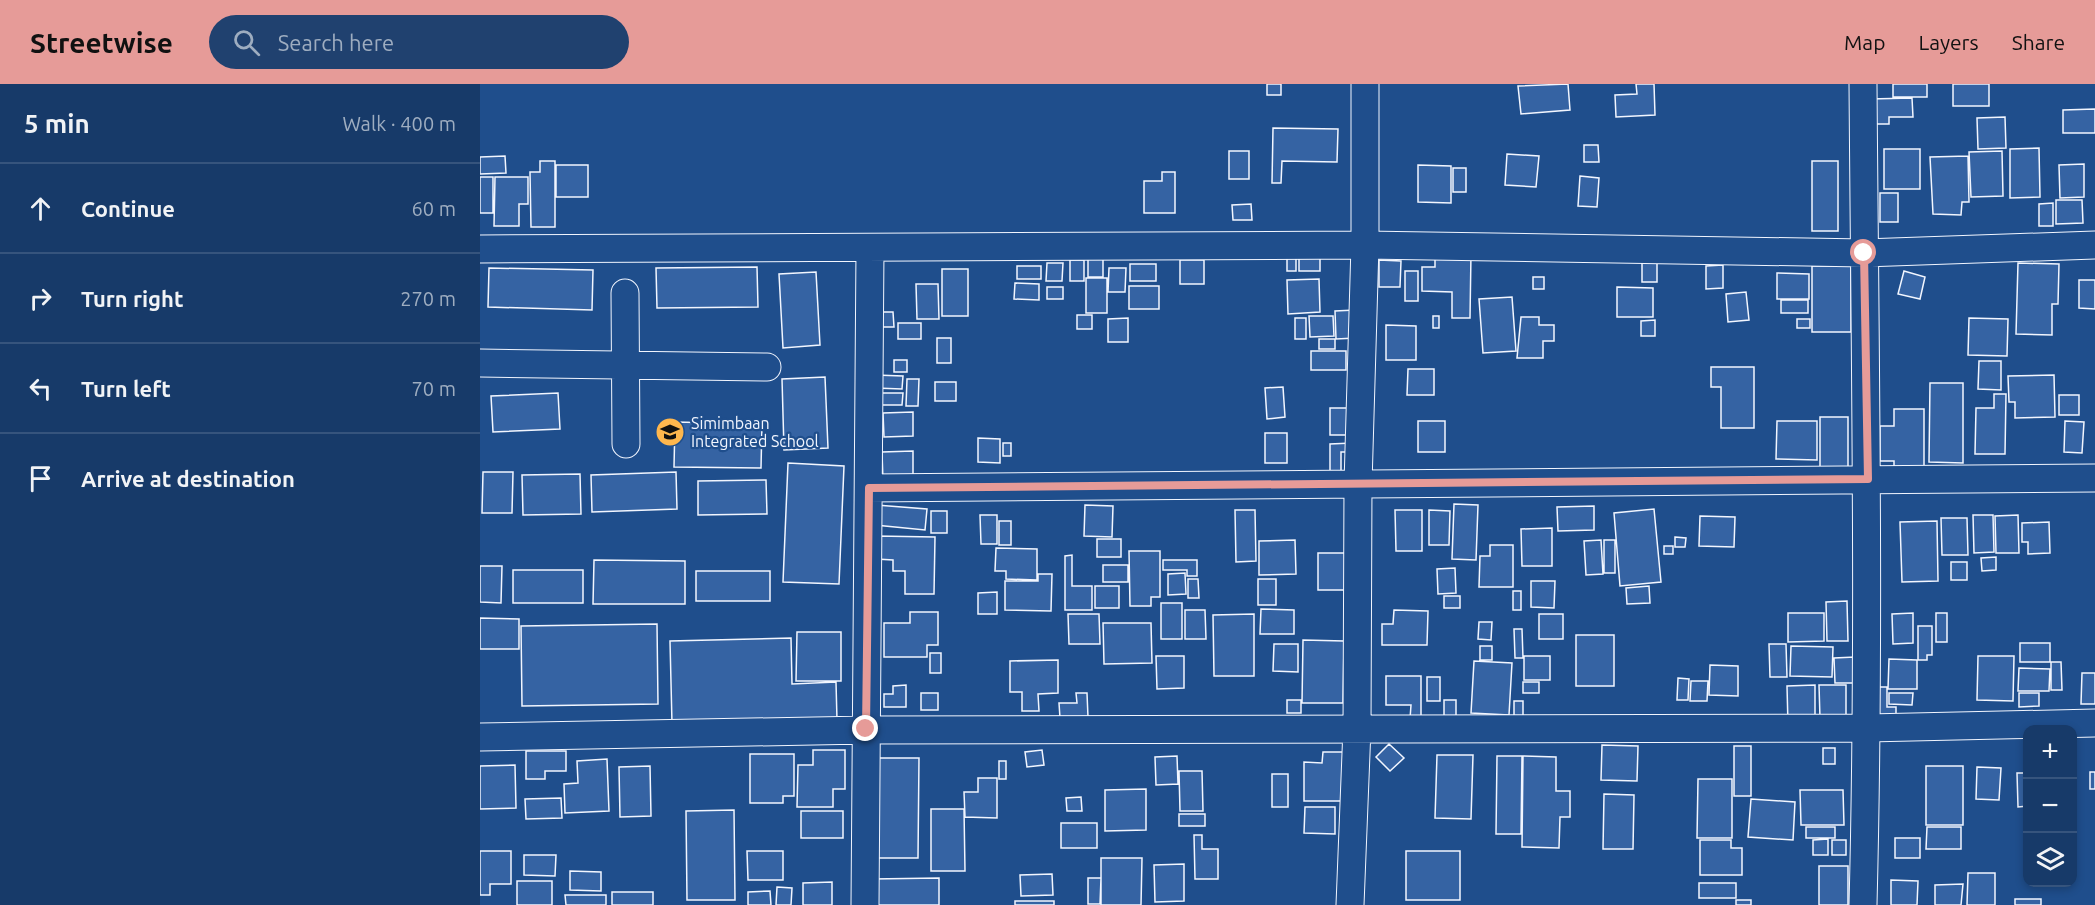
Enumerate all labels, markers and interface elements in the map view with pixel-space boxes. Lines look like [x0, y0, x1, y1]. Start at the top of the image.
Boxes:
search box [209, 15, 629, 69]
icon: search [230, 26, 263, 59]
text: Streetwise [30, 27, 173, 58]
text: Search here [278, 30, 394, 55]
text: Map [1844, 30, 1885, 54]
text: Layers [1918, 30, 1979, 54]
text: Share [2012, 30, 2065, 54]
text: 5 min [24, 109, 90, 138]
text: Walk · 400 m [343, 112, 456, 135]
icon: ahead [24, 192, 57, 225]
text: Continue [81, 196, 175, 221]
text: 60 m [412, 197, 456, 220]
route start [1850, 239, 1876, 265]
icon: right [24, 282, 57, 315]
text: Turn right [81, 286, 183, 311]
text: 270 m [400, 287, 456, 310]
icon: left [24, 372, 57, 405]
text: Turn left [81, 376, 171, 401]
text: 70 m [412, 377, 456, 400]
place label: Simimbaan Integrated School [691, 414, 819, 450]
school or university icon: Simimbaan Integrated School [654, 416, 686, 448]
icon: arrive [24, 462, 57, 495]
text: Arrive at destination [81, 466, 295, 491]
route end [852, 715, 878, 741]
map controls [2023, 725, 2077, 887]
button: + [2023, 725, 2077, 779]
button: − [2023, 779, 2077, 833]
button: layers [2023, 833, 2077, 887]

